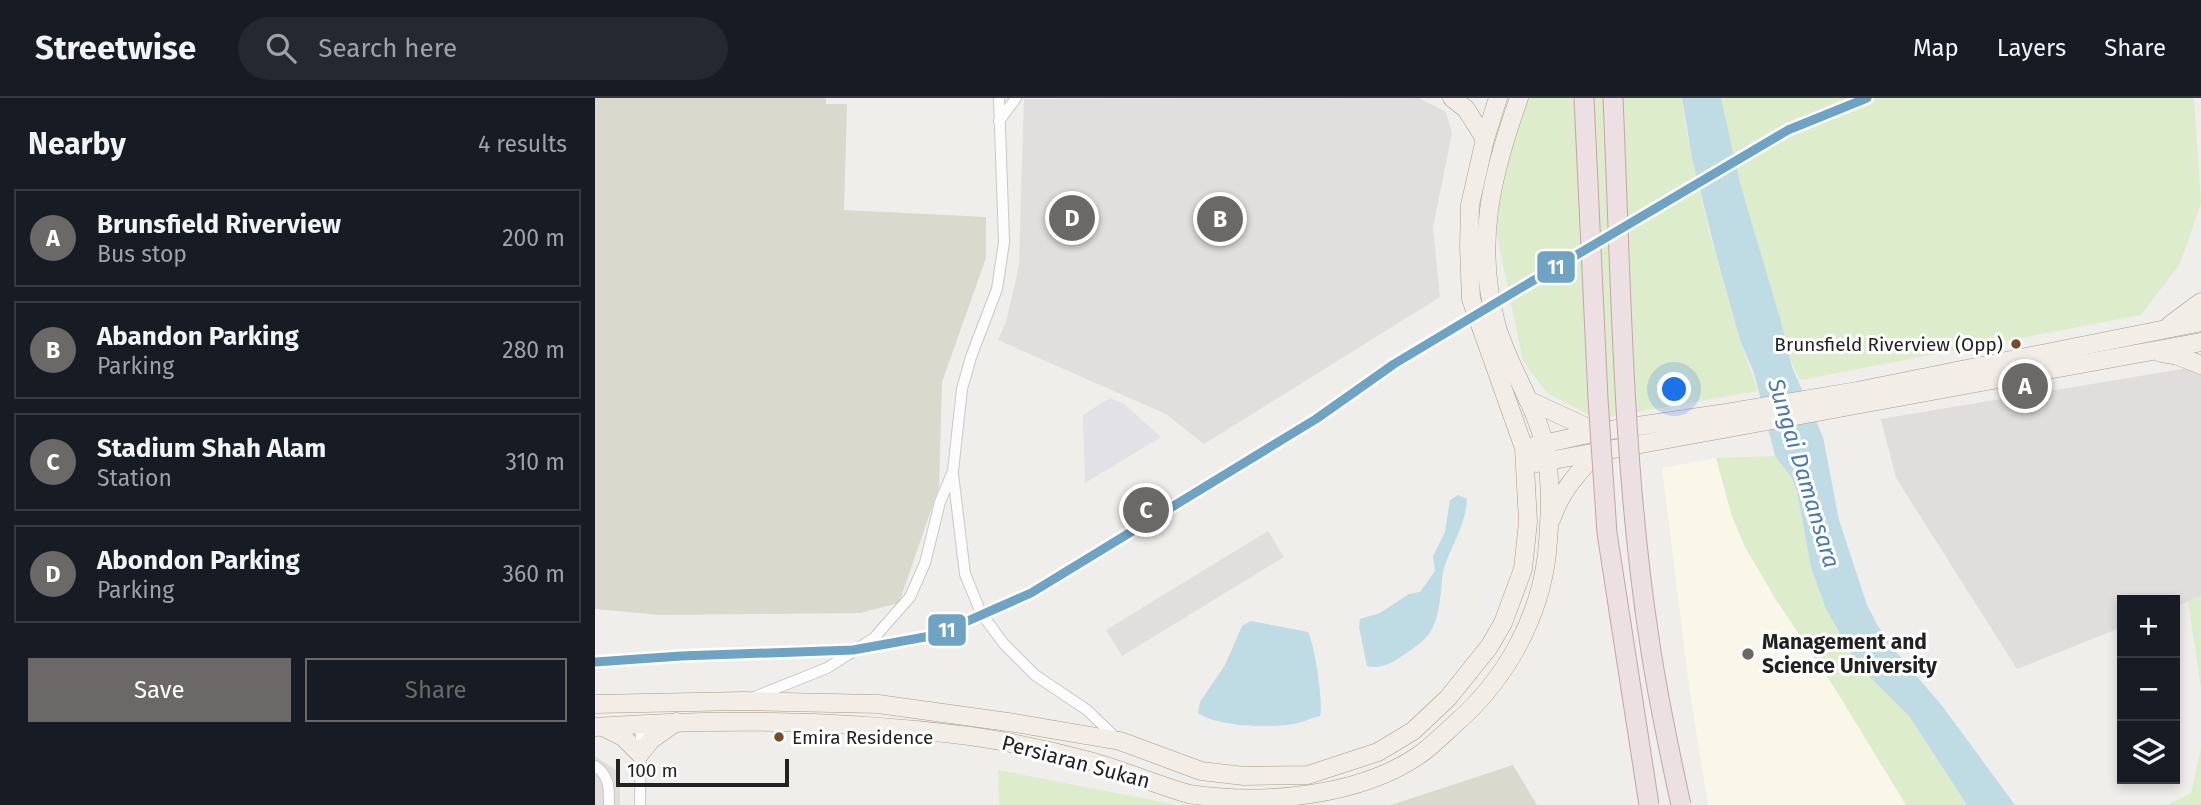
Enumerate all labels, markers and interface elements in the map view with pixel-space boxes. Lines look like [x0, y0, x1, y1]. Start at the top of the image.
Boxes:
search box [238, 17, 728, 80]
text: Streetwise [35, 28, 196, 68]
icon: search [262, 29, 300, 67]
text: Search here [318, 33, 457, 64]
text: Map [1913, 34, 1959, 62]
text: Layers [1997, 34, 2066, 62]
text: Share [2104, 34, 2166, 62]
text: Nearby [28, 126, 126, 162]
text: 4 results [478, 130, 567, 158]
pin: D [1049, 192, 1095, 244]
pin: B [1197, 193, 1243, 245]
text: Brunsfield Riverview [97, 209, 341, 240]
text: A [46, 224, 60, 252]
text: 200 m [502, 224, 565, 252]
text: Bus stop [97, 240, 187, 268]
line badge: 11 [1536, 250, 1576, 284]
text: 11 [1547, 256, 1565, 279]
text: Abandon Parking [97, 321, 299, 352]
place label: Brunsfield Riverview (Opp) [1774, 333, 2003, 356]
text: B [46, 336, 60, 364]
text: 280 m [502, 336, 565, 364]
marker: Brunsfield Riverview (Opp) [2009, 337, 2023, 351]
text: Parking [97, 352, 174, 380]
pin: A [2002, 360, 2048, 412]
your location [1657, 372, 1691, 406]
water label: Sungai Damansara [1762, 374, 1846, 571]
text: Stadium Shah Alam [97, 433, 326, 464]
text: C [46, 448, 60, 476]
text: 310 m [505, 448, 565, 476]
text: Station [97, 464, 172, 492]
pin: C [1123, 484, 1169, 536]
text: Abondon Parking [97, 545, 300, 576]
text: D [46, 560, 60, 588]
text: 360 m [503, 560, 565, 588]
text: Parking [97, 576, 174, 604]
map controls [2117, 595, 2180, 784]
button: + [2117, 595, 2180, 658]
line badge: 11 [927, 613, 967, 647]
text: 11 [938, 619, 956, 642]
place label: Management and Science University [1762, 629, 1937, 679]
marker: Management and Science University [1740, 646, 1756, 662]
button: Save [28, 658, 291, 722]
button: Share [305, 658, 567, 722]
button: − [2117, 658, 2180, 721]
button: layers [2117, 721, 2180, 784]
place label: Emira Residence [792, 726, 933, 749]
marker: Emira Residence [772, 730, 786, 744]
street label: Persiaran Sukan [999, 730, 1153, 794]
scale bar [616, 756, 789, 788]
text: 100 m [627, 759, 678, 782]

